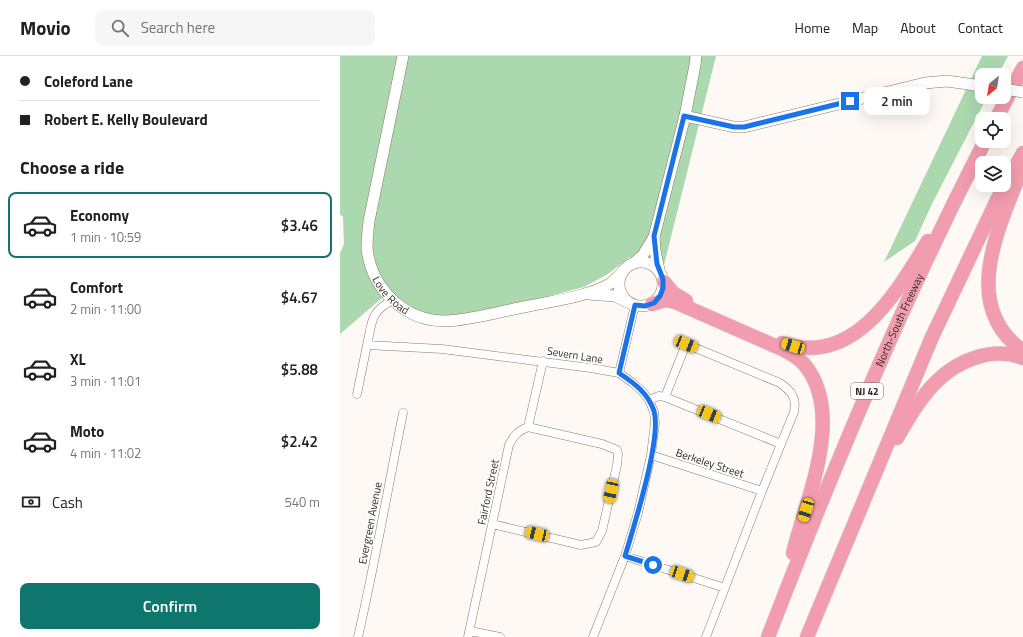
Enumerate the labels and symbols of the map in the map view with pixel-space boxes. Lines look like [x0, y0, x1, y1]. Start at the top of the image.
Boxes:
north arrow [975, 68, 1011, 104]
callout: 2 min [864, 87, 930, 115]
route end [841, 92, 859, 110]
street label: North-South Freeway [871, 270, 927, 369]
street label: Love Road [368, 273, 412, 318]
car [673, 334, 699, 354]
car [780, 337, 806, 355]
street label: Severn Lane [546, 343, 605, 367]
road number: NJ 42 [851, 383, 883, 399]
car [696, 404, 722, 424]
street label: Berkeley Street [674, 444, 746, 482]
street label: Fairford Street [473, 458, 503, 526]
car [603, 478, 619, 504]
street label: Evergreen Avenue [354, 480, 386, 566]
car [797, 497, 815, 523]
car [524, 525, 550, 543]
route start [644, 556, 662, 574]
car [669, 565, 695, 583]

